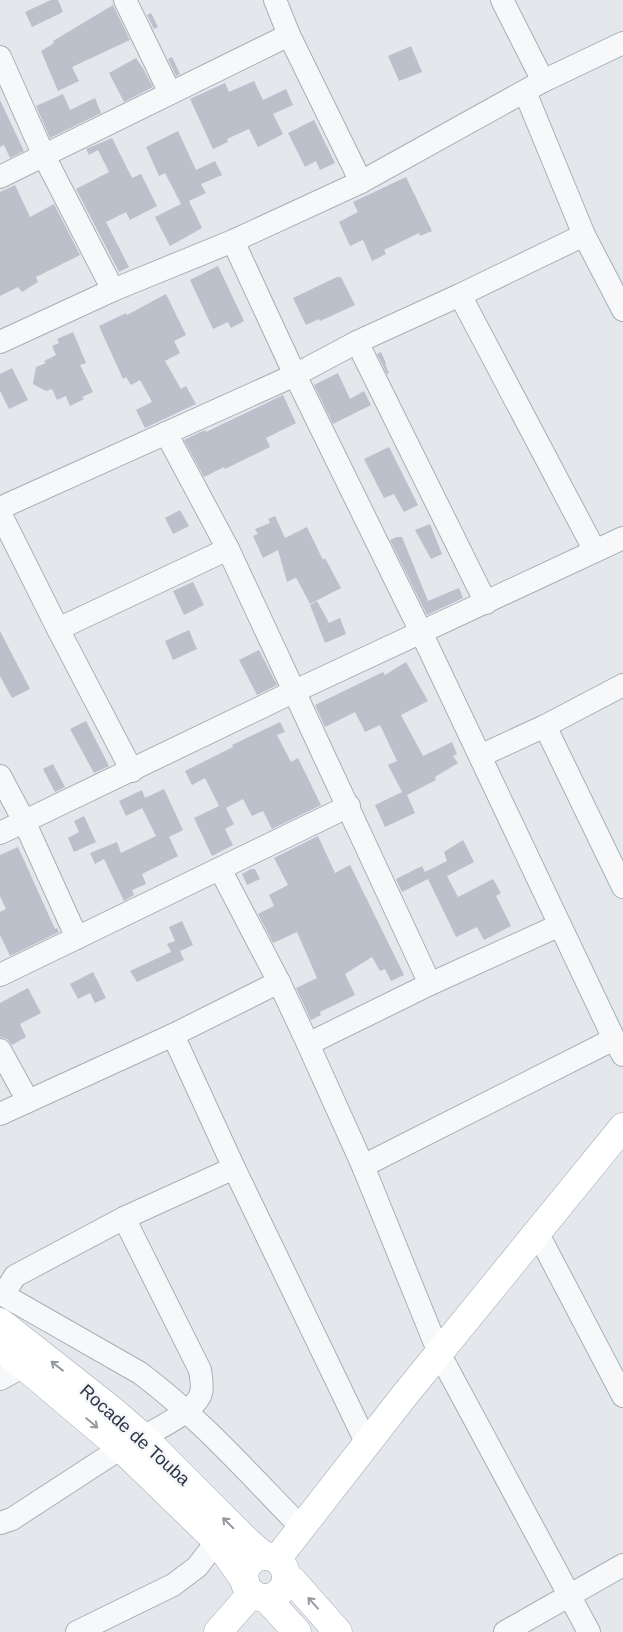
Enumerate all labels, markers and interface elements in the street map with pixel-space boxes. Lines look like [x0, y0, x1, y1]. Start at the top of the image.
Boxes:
one-way arrow [50, 1361, 64, 1371]
street label: Rocade de Touba [76, 1380, 195, 1490]
one-way arrow [85, 1418, 98, 1429]
one-way arrow [222, 1516, 234, 1529]
one-way arrow [307, 1597, 319, 1609]

